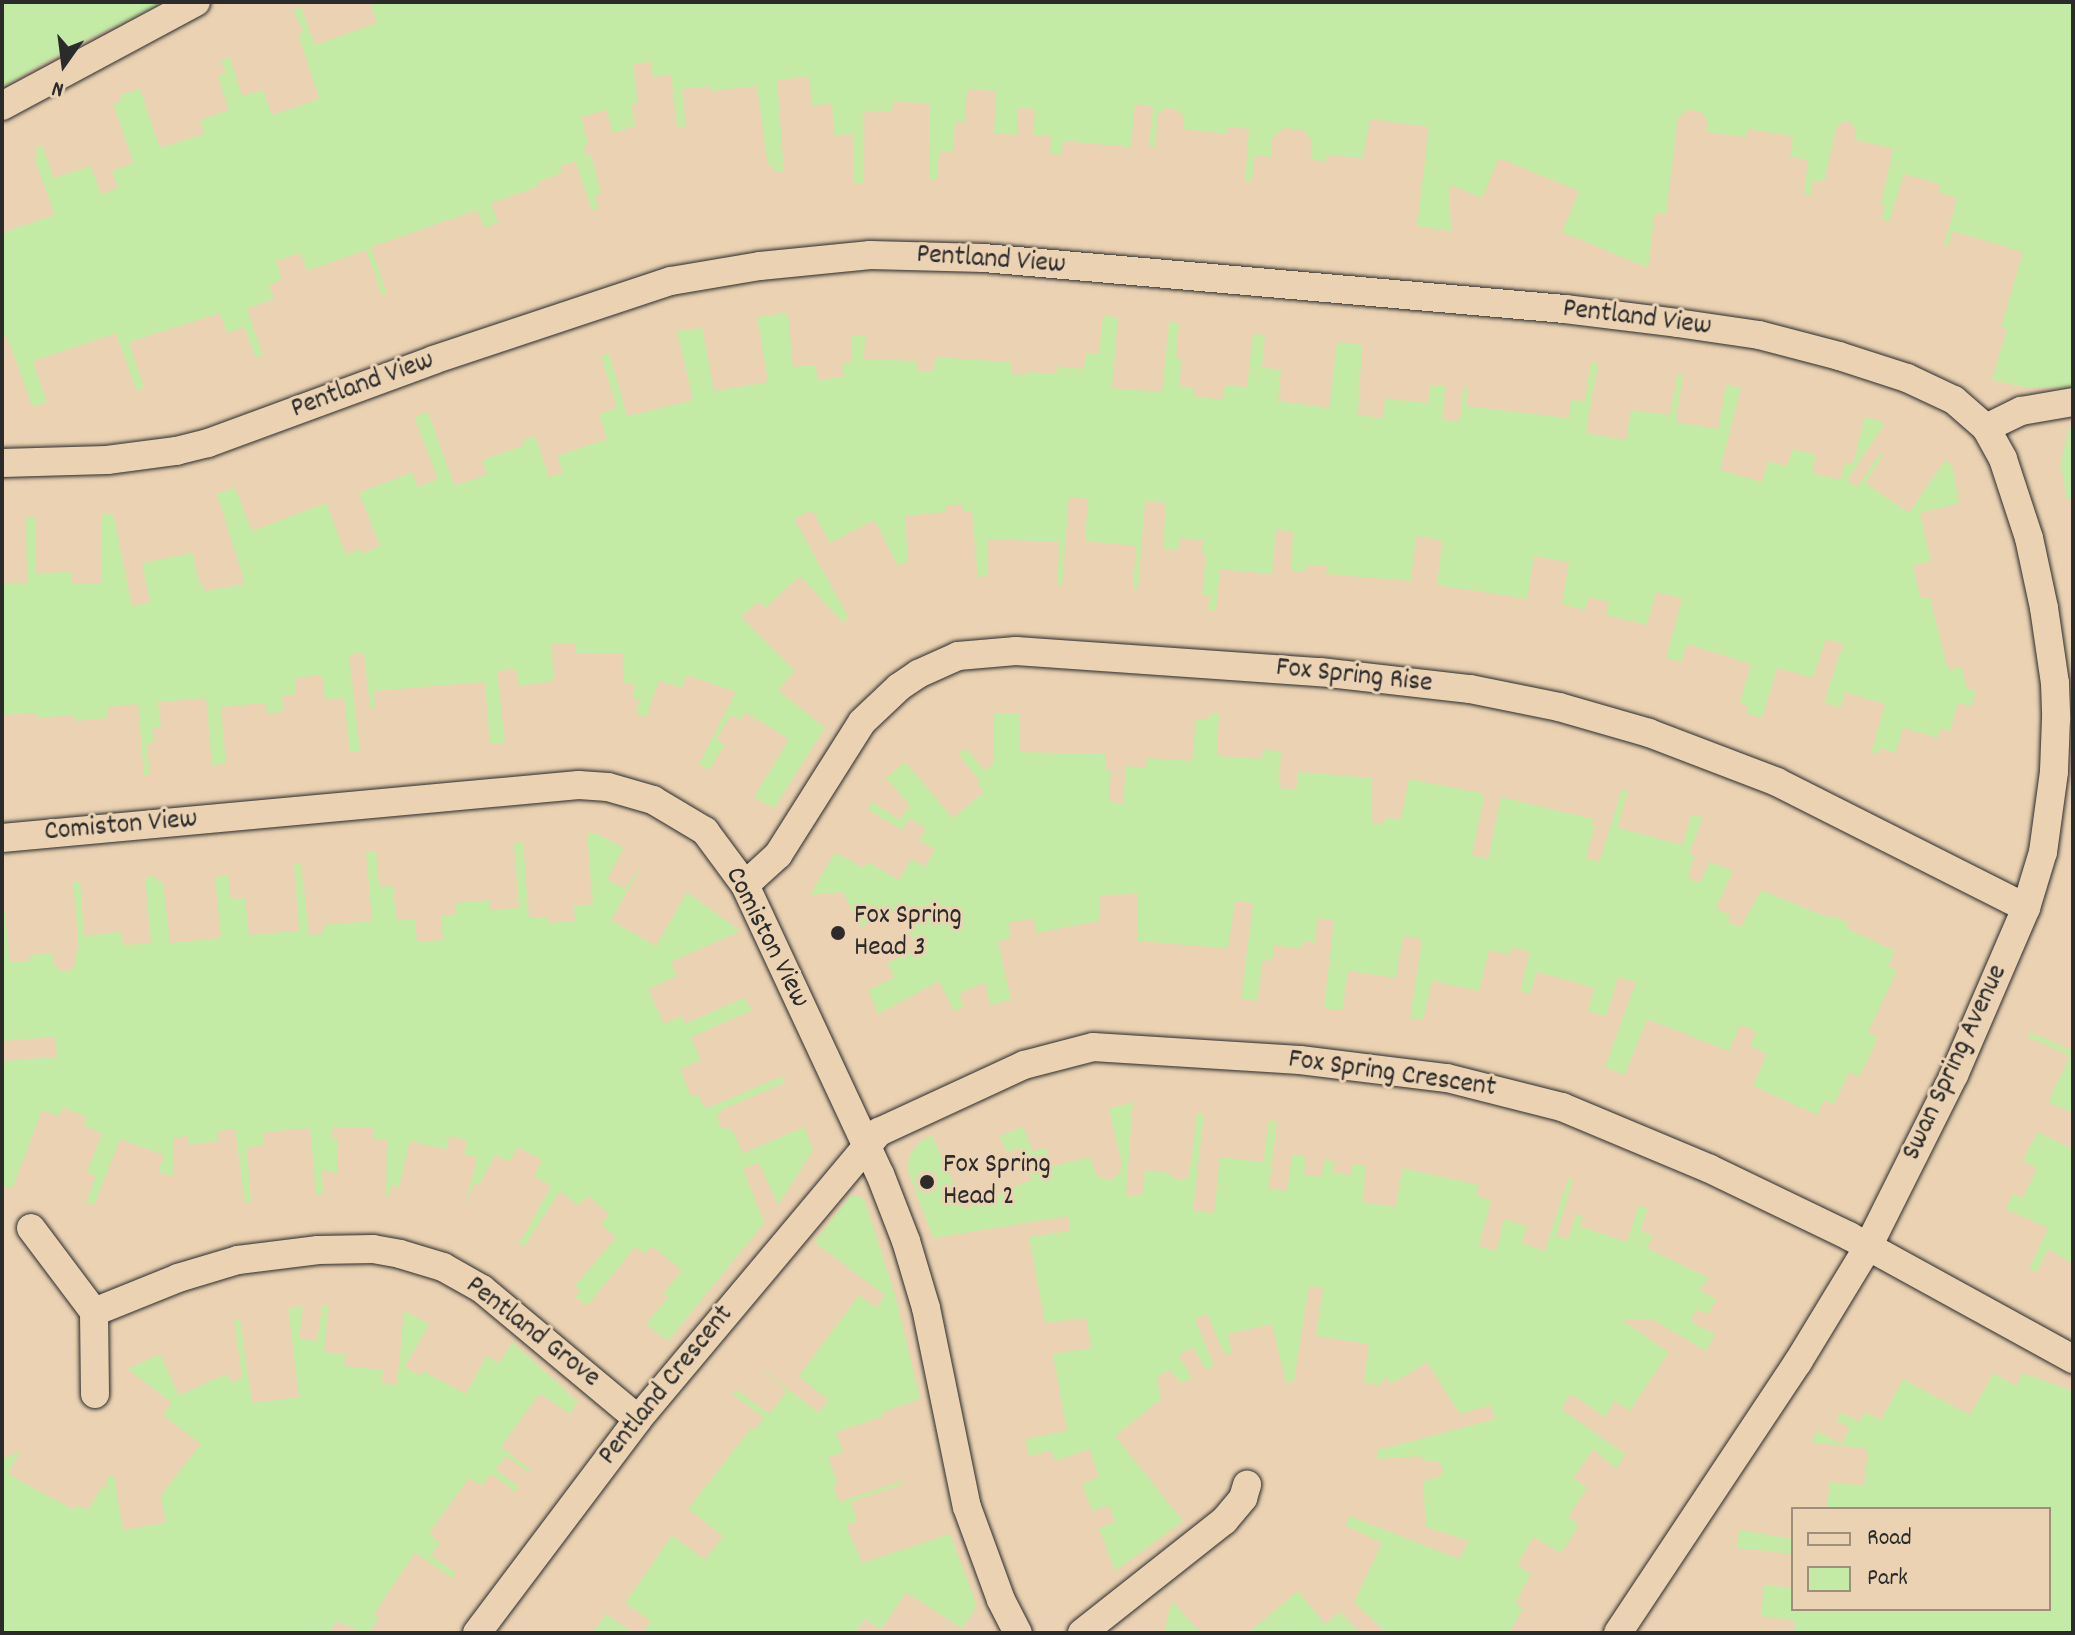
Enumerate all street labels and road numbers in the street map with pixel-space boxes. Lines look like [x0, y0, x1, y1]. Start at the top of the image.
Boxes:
street label: Pentland View [915, 239, 1067, 283]
street label: Pentland View [1561, 293, 1713, 345]
street label: Pentland View [287, 345, 439, 427]
street label: Fox Spring Rise [1274, 652, 1434, 702]
street label: Comiston View [43, 804, 199, 850]
street label: Comiston View [716, 862, 816, 1014]
street label: Swan Spring Avenue [1896, 960, 2016, 1166]
street label: Fox Spring Crescent [1286, 1044, 1498, 1106]
street label: Pentland Grove [458, 1270, 606, 1396]
street label: Pentland Crescent [592, 1299, 742, 1473]

